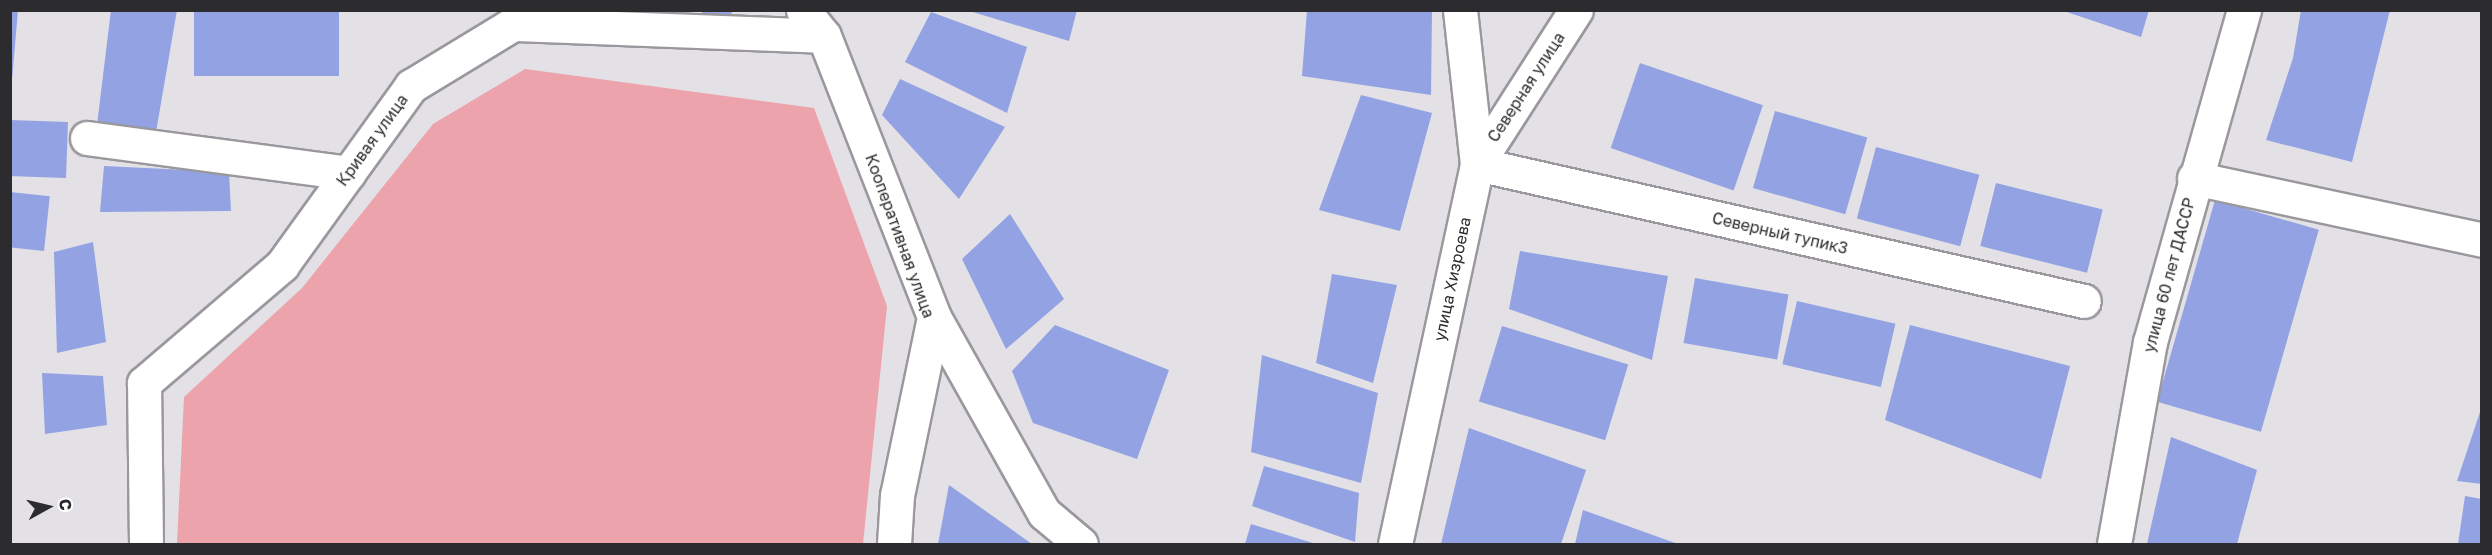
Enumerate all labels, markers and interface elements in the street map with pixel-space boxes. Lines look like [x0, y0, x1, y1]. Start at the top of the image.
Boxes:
street label: Северная улица [1483, 28, 1569, 146]
street label: Кривая улица [332, 90, 412, 190]
street label: Кооперативная улица [861, 151, 939, 321]
street label: улица 60 лет ДАССР [2139, 195, 2199, 355]
street label: Северный тупик3 [1710, 208, 1850, 258]
street label: улица Хизроева [1429, 215, 1475, 343]
north arrow [18, 477, 78, 537]
text: С [55, 497, 77, 512]

